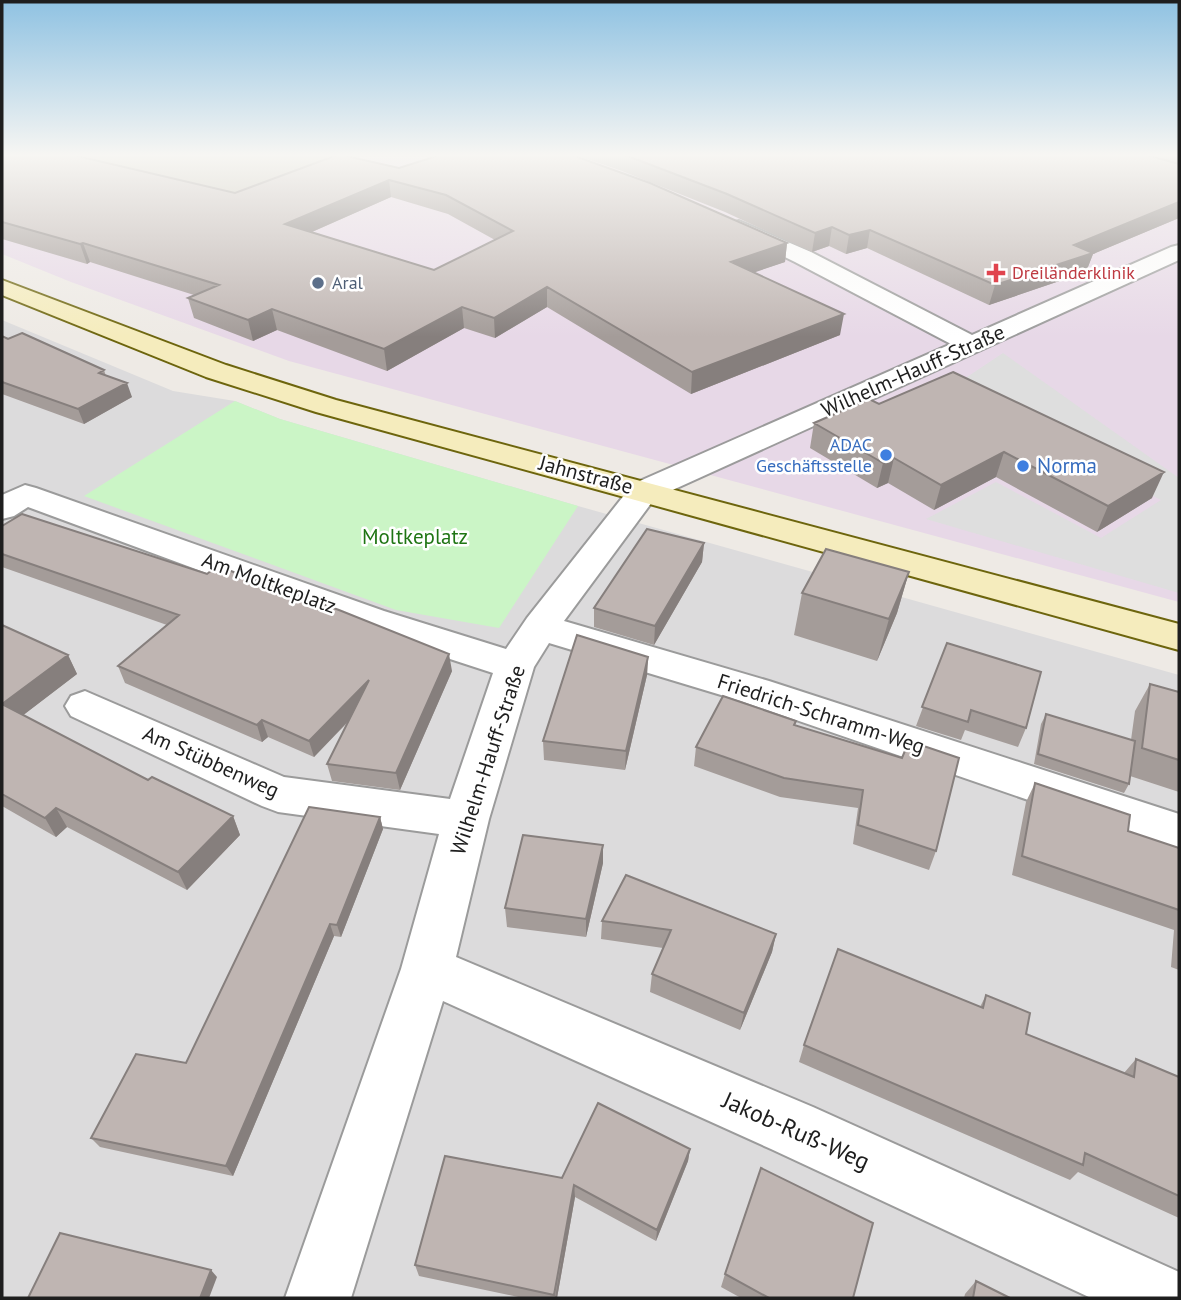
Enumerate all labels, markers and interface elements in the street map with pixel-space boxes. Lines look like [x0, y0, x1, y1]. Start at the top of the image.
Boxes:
place label: Dreiländerklinik [1012, 261, 1135, 284]
marker: Dreiländerklinik [986, 263, 1006, 283]
place label: Aral [332, 271, 364, 294]
marker: Aral [310, 275, 326, 291]
street label: Wilhelm-Hauff-Straße [817, 318, 1009, 423]
place label: ADAC Geschäftsstelle [756, 433, 872, 477]
marker: ADAC Geschäftsstelle [878, 447, 894, 463]
street label: Jahnstraße [535, 449, 636, 500]
place label: Norma [1037, 452, 1097, 479]
marker: Norma [1015, 458, 1031, 474]
park label: Moltkeplatz [362, 523, 468, 550]
street label: Am Moltkeplatz [198, 546, 340, 619]
street label: Wilhelm-Hauff-Straße [444, 662, 531, 858]
street label: Friedrich-Schramm-Weg [714, 667, 928, 760]
street label: Am Stübbenweg [139, 719, 284, 804]
street label: Jakob-Ruß-Weg [717, 1084, 875, 1177]

